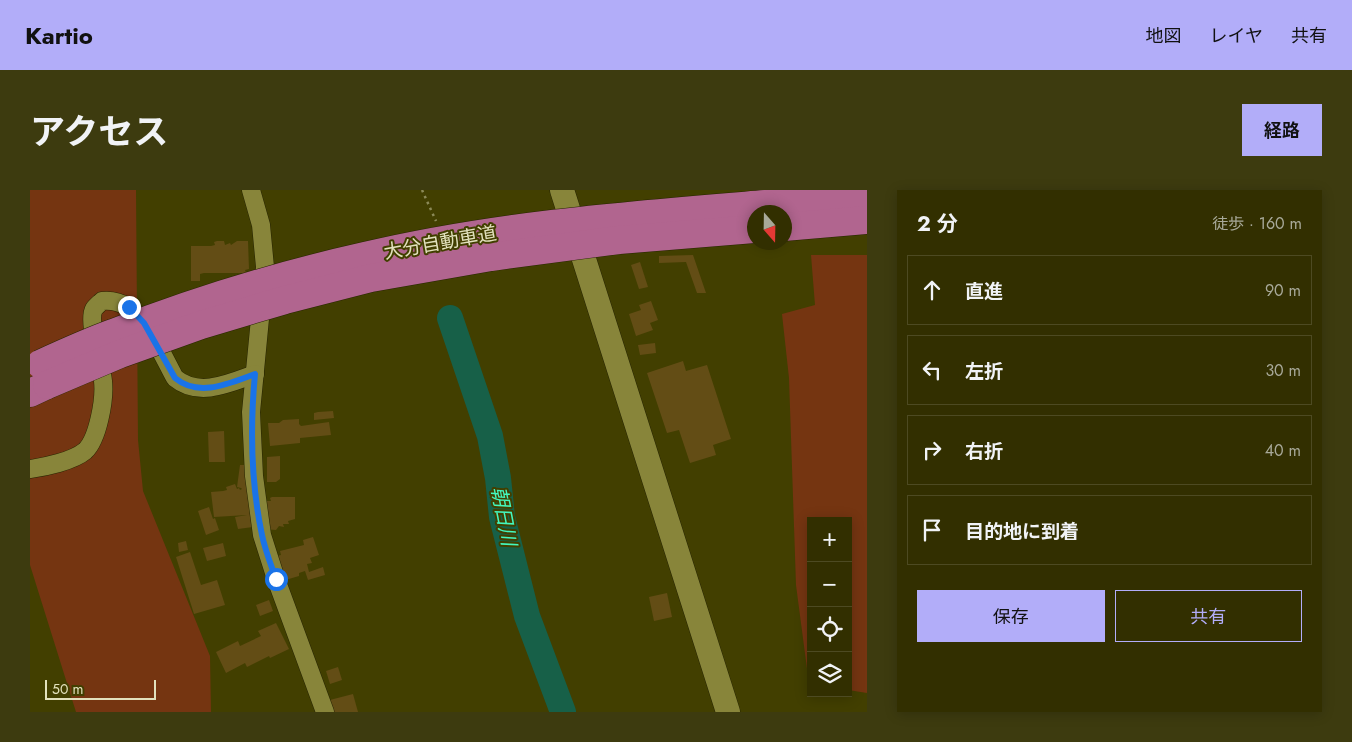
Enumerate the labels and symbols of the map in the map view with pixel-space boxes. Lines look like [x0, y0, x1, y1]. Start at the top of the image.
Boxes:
north arrow [747, 205, 792, 250]
street label: 大分自動車道 [382, 219, 499, 266]
route end [118, 296, 141, 319]
water label: 朝日川 [484, 484, 524, 550]
route start [265, 568, 288, 591]
scale bar [45, 677, 156, 700]

